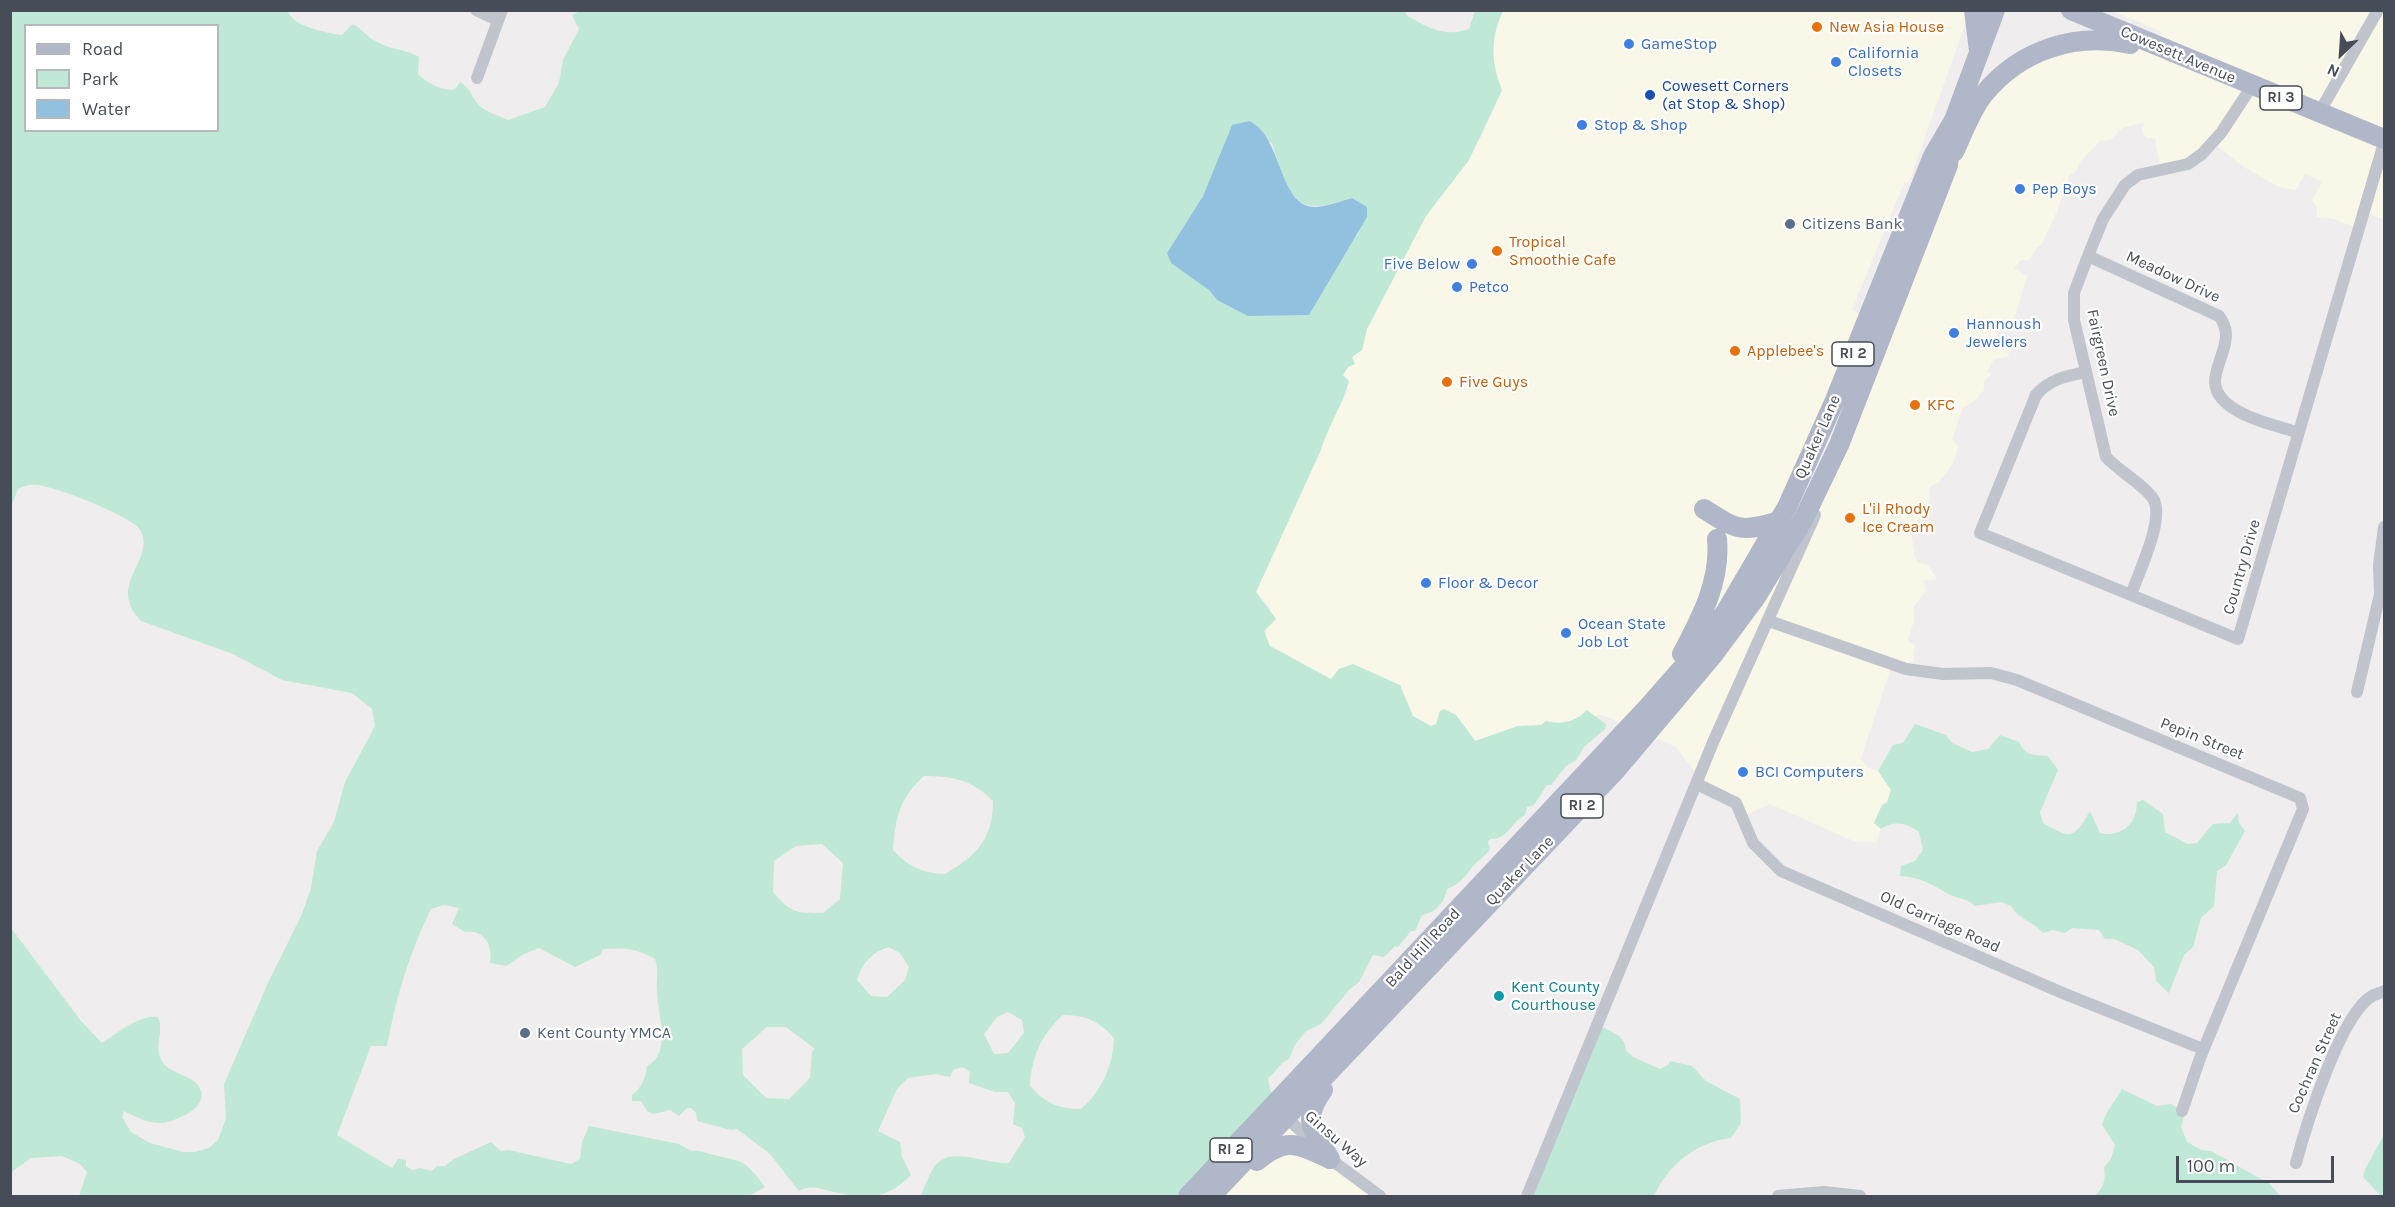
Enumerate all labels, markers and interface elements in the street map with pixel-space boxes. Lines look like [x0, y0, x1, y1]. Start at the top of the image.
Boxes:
place label: New Asia House [1829, 17, 1944, 37]
marker: New Asia House [1810, 20, 1824, 34]
street label: Cowesett Avenue [2117, 22, 2239, 88]
legend [24, 24, 219, 132]
north arrow [2311, 24, 2371, 84]
place label: GameStop [1641, 34, 1717, 54]
marker: GameStop [1622, 37, 1636, 51]
text: Road [82, 38, 123, 60]
place label: California Closets [1848, 43, 1919, 81]
marker: California Closets [1829, 55, 1843, 69]
text: N [2324, 60, 2342, 82]
text: Park [82, 68, 119, 90]
place label: Cowesett Corners (at Stop & Shop) [1662, 76, 1789, 114]
road number: RI 3 [2260, 86, 2302, 110]
marker: Cowesett Corners (at Stop & Shop) [1643, 88, 1657, 102]
text: Water [82, 98, 130, 120]
place label: Stop & Shop [1594, 115, 1687, 135]
marker: Stop & Shop [1575, 118, 1589, 132]
place label: Pep Boys [2032, 179, 2097, 199]
marker: Pep Boys [2013, 182, 2027, 196]
place label: Citizens Bank [1802, 214, 1902, 234]
marker: Citizens Bank [1783, 217, 1797, 231]
place label: Tropical Smoothie Cafe [1509, 232, 1616, 270]
marker: Tropical Smoothie Cafe [1490, 244, 1504, 258]
street label: Meadow Drive [2123, 247, 2223, 307]
place label: Five Below [1384, 254, 1460, 274]
marker: Five Below [1465, 257, 1479, 271]
place label: Petco [1469, 277, 1509, 297]
marker: Petco [1450, 280, 1464, 294]
street label: Fairgreen Drive [2082, 308, 2124, 418]
place label: Hannoush Jewelers [1966, 314, 2041, 352]
marker: Hannoush Jewelers [1947, 326, 1961, 340]
place label: Applebee's [1747, 341, 1824, 361]
road number: RI 2 [1832, 342, 1874, 366]
marker: Applebee's [1728, 344, 1742, 358]
place label: Five Guys [1459, 372, 1528, 392]
marker: Five Guys [1440, 375, 1454, 389]
street label: Quaker Lane [1791, 392, 1845, 482]
place label: KFC [1927, 395, 1955, 415]
marker: KFC [1908, 398, 1922, 412]
place label: L'il Rhody Ice Cream [1862, 499, 1934, 537]
marker: L'il Rhody Ice Cream [1843, 511, 1857, 525]
street label: Country Drive [2219, 517, 2265, 617]
place label: Floor & Decor [1438, 573, 1538, 593]
marker: Floor & Decor [1419, 576, 1433, 590]
place label: Ocean State Job Lot [1578, 614, 1666, 652]
marker: Ocean State Job Lot [1559, 626, 1573, 640]
street label: Pepin Street [2157, 714, 2247, 764]
place label: BCI Computers [1755, 762, 1864, 782]
marker: BCI Computers [1736, 765, 1750, 779]
road number: RI 2 [1561, 794, 1603, 818]
street label: Quaker Lane [1482, 832, 1558, 910]
street label: Old Carriage Road [1877, 887, 2003, 957]
street label: Bald Hill Road [1381, 904, 1465, 992]
place label: Kent County Courthouse [1511, 977, 1600, 1015]
marker: Kent County Courthouse [1492, 989, 1506, 1003]
street label: Cochran Street [2284, 1010, 2346, 1116]
place label: Kent County YMCA [537, 1023, 671, 1043]
marker: Kent County YMCA [518, 1026, 532, 1040]
street label: Ginsu Way [1301, 1107, 1371, 1171]
road number: RI 2 [1210, 1138, 1252, 1162]
scale bar [2179, 1144, 2336, 1182]
text: 100 m [2187, 1155, 2235, 1177]

